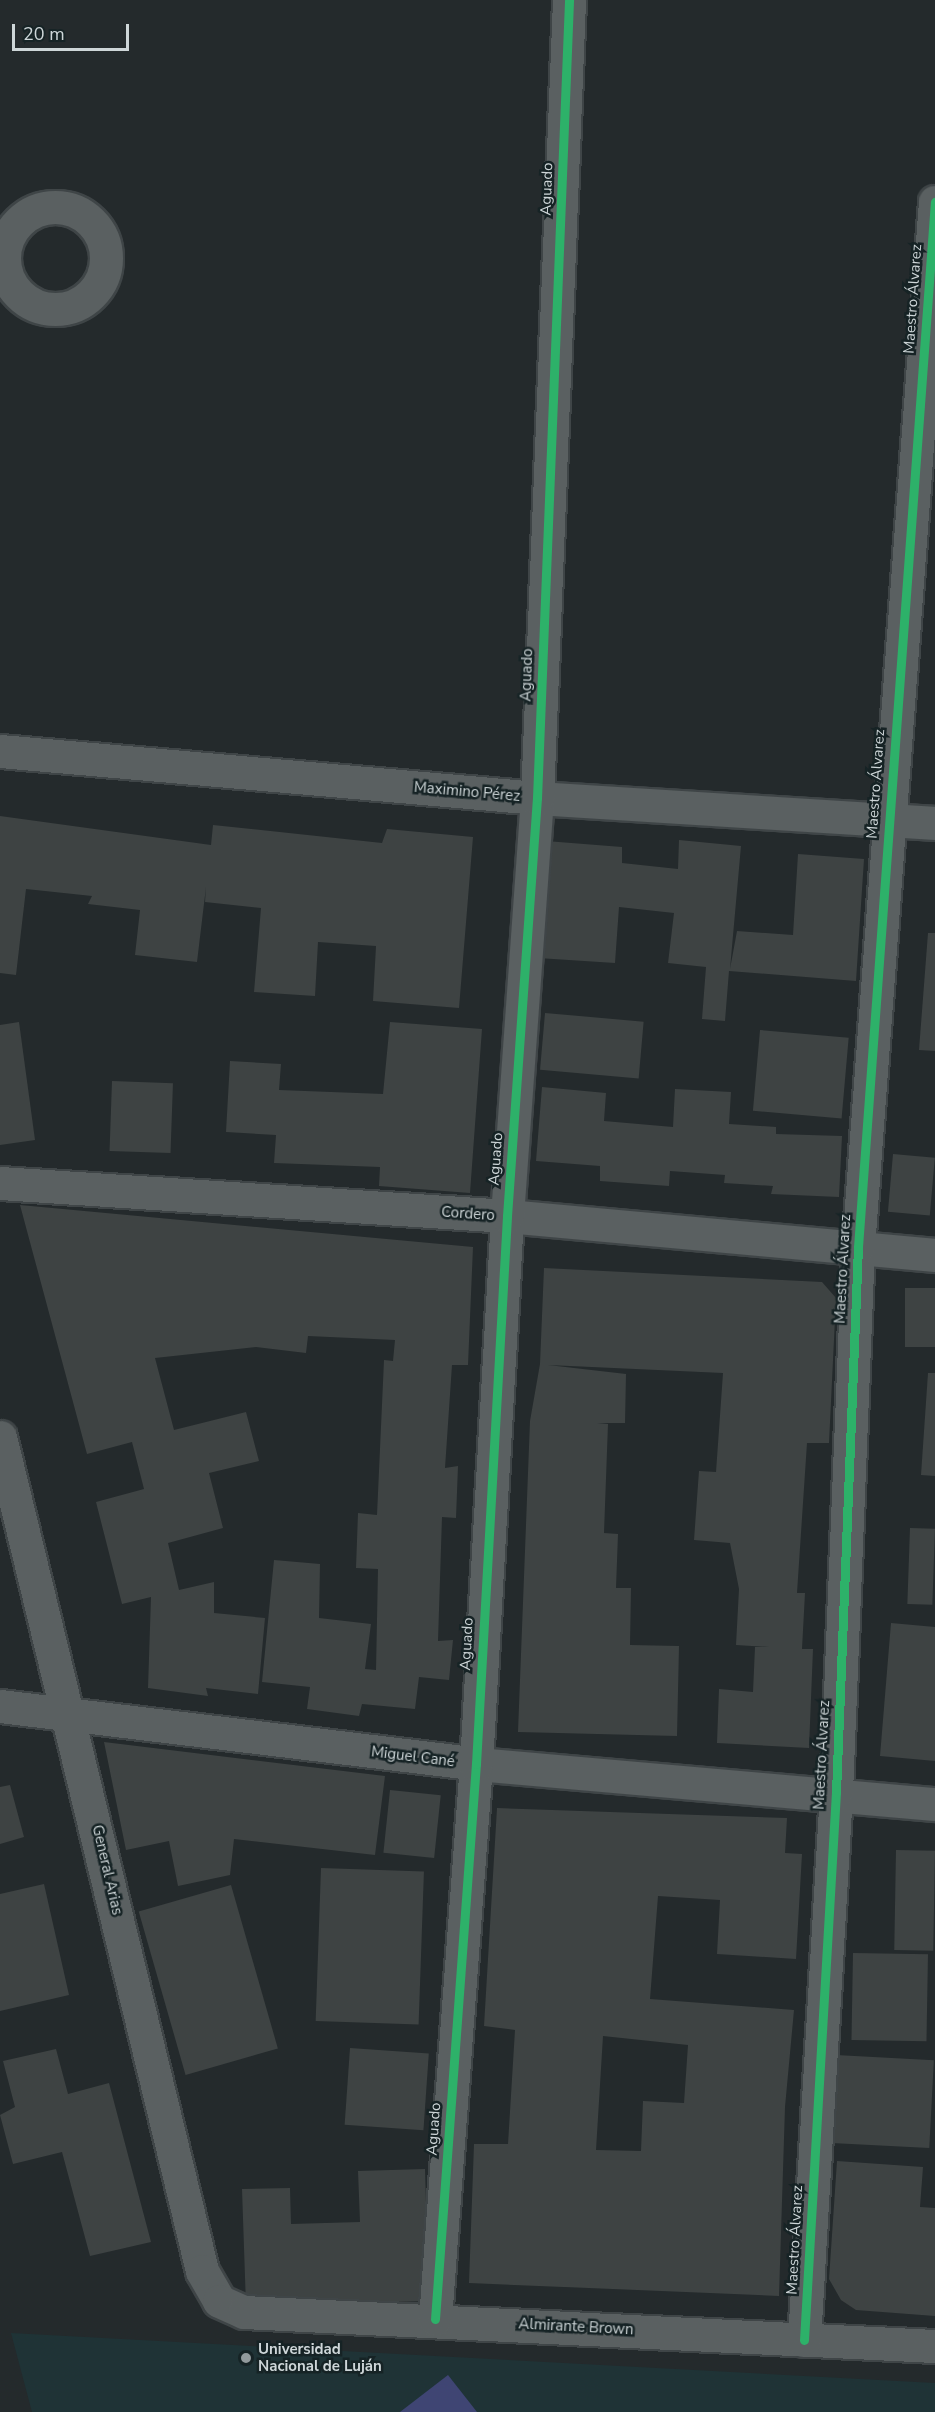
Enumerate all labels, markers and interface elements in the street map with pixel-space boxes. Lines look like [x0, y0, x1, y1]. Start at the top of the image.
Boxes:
scale bar [15, 12, 132, 50]
text: 20 m [23, 22, 65, 46]
street label: Aguado [537, 162, 557, 216]
street label: Maestro Álvarez [900, 244, 926, 354]
street label: Aguado [517, 648, 537, 702]
street label: Maestro Álvarez [863, 729, 889, 839]
street label: Maximino Pérez [413, 778, 521, 806]
street label: Aguado [485, 1132, 507, 1186]
street label: Cordero [441, 1203, 495, 1225]
street label: Maestro Álvarez [831, 1214, 855, 1324]
street label: Aguado [457, 1617, 477, 1671]
street label: Maestro Álvarez [810, 1700, 834, 1810]
street label: Miguel Cané [370, 1743, 456, 1771]
street label: General Arias [88, 1823, 126, 1917]
street label: Aguado [423, 2102, 445, 2156]
street label: Maestro Álvarez [783, 2185, 807, 2295]
street label: Almirante Brown [518, 2315, 634, 2339]
place label: Universidad Nacional de Luján [258, 2340, 382, 2375]
marker: Universidad Nacional de Luján [239, 2351, 253, 2365]

